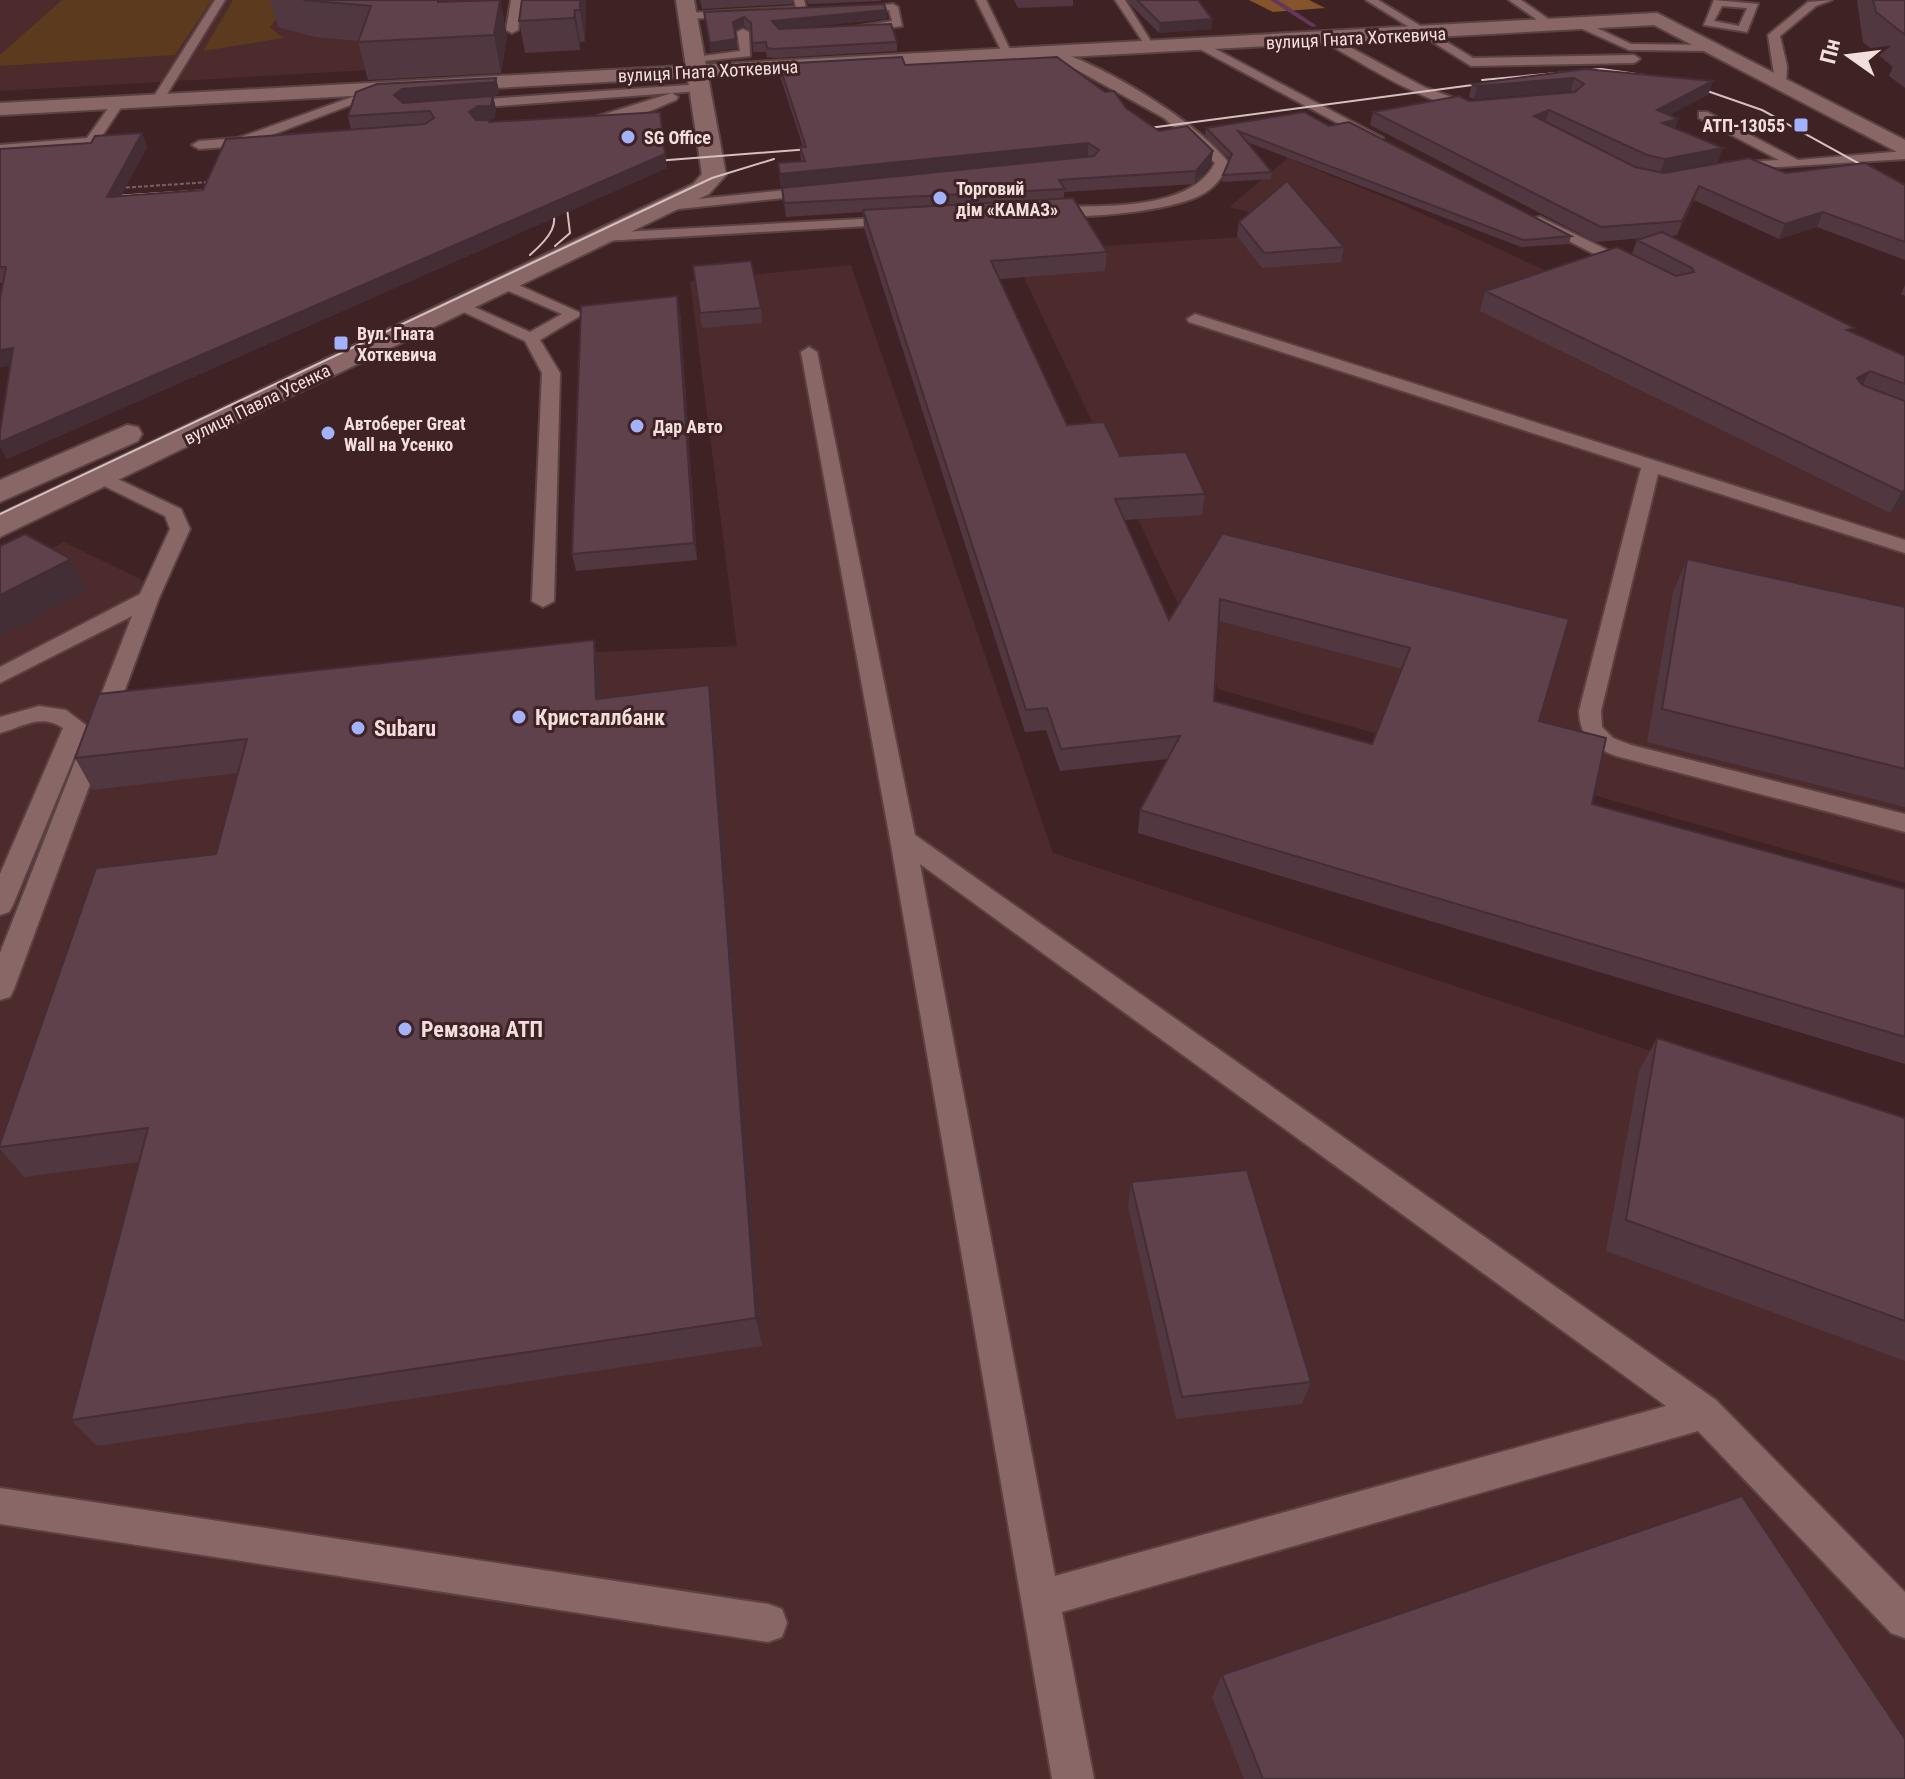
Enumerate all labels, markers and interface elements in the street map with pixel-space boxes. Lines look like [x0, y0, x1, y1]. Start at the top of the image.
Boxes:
north arrow [1809, 16, 1889, 96]
street label: вулиця Гната Хоткевича [1265, 23, 1447, 53]
text: Пн [1815, 36, 1845, 66]
street label: вулиця Гната Хоткевича [617, 56, 799, 86]
place label: АТП-13055 [1702, 115, 1785, 136]
marker: АТП-13055 [1792, 116, 1810, 134]
place label: SG Office [644, 127, 711, 148]
marker: SG Office [619, 128, 637, 146]
place label: Торговий дім «КАМАЗ» [956, 178, 1058, 220]
marker: Торговий дім «КАМАЗ» [931, 189, 949, 207]
place label: Вул. Гната Хоткевича [357, 323, 437, 365]
marker: Вул. Гната Хоткевича [332, 334, 350, 352]
street label: вулиця Павла Усенка [180, 359, 334, 449]
place label: Автоберег Great Wall на Усенко [344, 413, 466, 455]
place label: Дар Авто [653, 416, 723, 437]
marker: Дар Авто [628, 417, 646, 435]
marker: Автоберег Great Wall на Усенко [319, 424, 337, 442]
place label: Кристаллбанк [535, 705, 665, 730]
marker: Кристаллбанк [510, 708, 528, 726]
place label: Subaru [374, 716, 436, 741]
marker: Subaru [349, 719, 367, 737]
place label: Ремзона АТП [421, 1017, 543, 1042]
marker: Ремзона АТП [396, 1020, 414, 1038]

